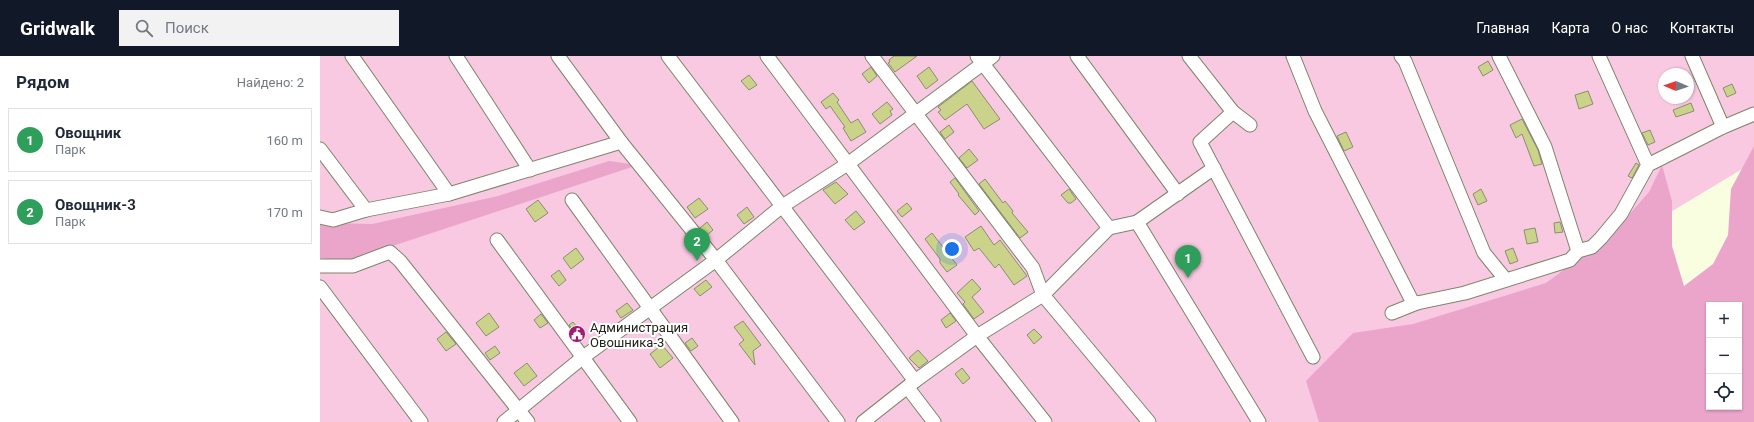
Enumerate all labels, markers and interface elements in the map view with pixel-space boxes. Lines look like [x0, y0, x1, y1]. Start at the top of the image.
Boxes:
search box [119, 10, 399, 46]
text: Gridwalk [20, 17, 95, 40]
icon: search [133, 17, 155, 39]
text: Поиск [165, 19, 209, 37]
text: Главная [1476, 20, 1529, 36]
text: Карта [1551, 20, 1590, 36]
text: О нас [1612, 20, 1648, 36]
text: Контакты [1670, 20, 1734, 36]
north arrow [1658, 68, 1694, 104]
text: Рядом [16, 72, 70, 92]
text: Найдено: 2 [237, 75, 304, 90]
text: Овощник [55, 124, 121, 142]
text: 1 [26, 133, 34, 148]
text: 160 m [266, 133, 303, 148]
text: Парк [55, 142, 86, 157]
text: Овощник-3 [55, 196, 136, 214]
text: 2 [26, 205, 34, 220]
text: 170 m [266, 205, 303, 220]
text: Парк [55, 214, 86, 229]
pin: 2 [684, 228, 710, 261]
your location [942, 239, 962, 259]
pin: 1 [1175, 245, 1201, 278]
map controls [1706, 302, 1742, 410]
button: + [1706, 302, 1742, 338]
place label: Администрация Овошника-3 [590, 320, 688, 350]
public building icon: Администрация Овошника-3 [567, 324, 587, 344]
button: − [1706, 338, 1742, 374]
button: locate [1706, 374, 1742, 410]

